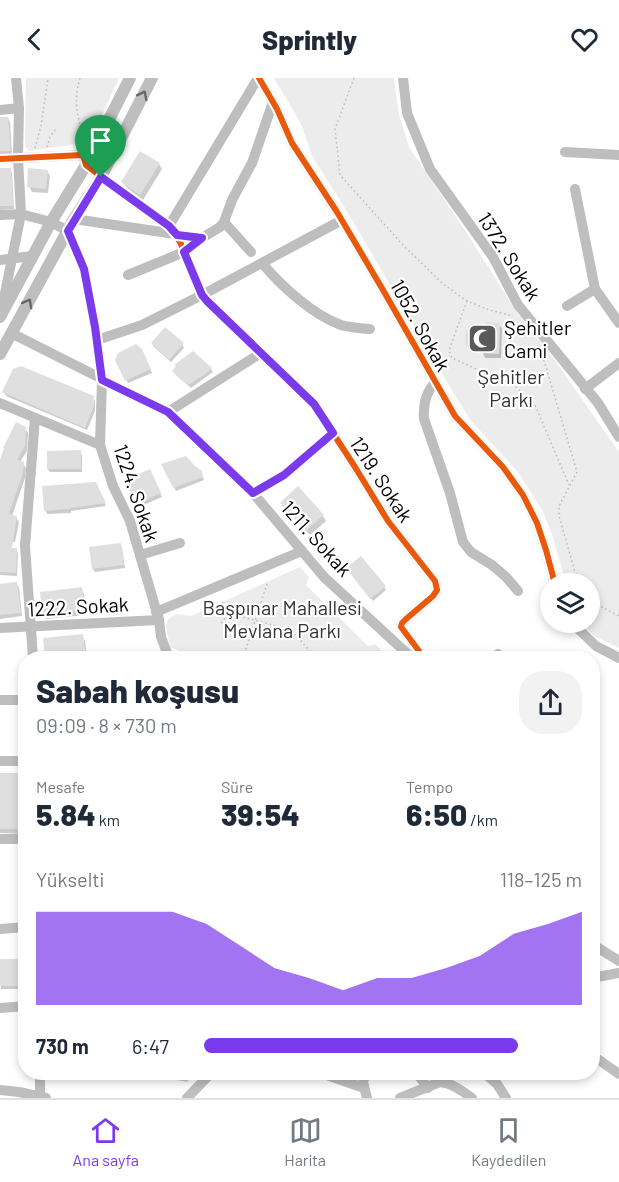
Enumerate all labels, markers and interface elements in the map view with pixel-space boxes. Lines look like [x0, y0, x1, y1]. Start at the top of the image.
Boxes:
icon: back [18, 23, 51, 56]
text: Sprintly [262, 23, 357, 55]
icon: heart [568, 23, 601, 56]
one-way arrow [136, 91, 147, 102]
pin [75, 115, 126, 177]
icon: arrive [84, 124, 117, 157]
street label: 1372. Sokak [473, 207, 547, 305]
street label: 1052. Sokak [386, 275, 456, 375]
one-way arrow [21, 298, 32, 309]
place label: Şehitler Cami [504, 315, 571, 362]
mosque icon: Şehitler Cami [467, 322, 499, 354]
park label: Şehitler Parkı [477, 364, 545, 411]
street label: 1219. Sokak [345, 432, 419, 526]
street label: 1224. Sokak [109, 441, 165, 545]
street label: 1211. Sokak [277, 495, 357, 581]
map controls [540, 573, 600, 633]
button: layers [540, 573, 600, 633]
street label: 1222. Sokak [27, 591, 129, 621]
park label: Başpınar Mahallesi Mevlana Parkı [203, 595, 361, 642]
text: Sabah koşusu [36, 670, 239, 710]
button: share [519, 671, 582, 734]
text: 09:09 · 8 × 730 m [36, 713, 177, 737]
text: Mesafe [36, 777, 85, 796]
text: Süre [221, 777, 253, 796]
text: Tempo [406, 777, 453, 796]
text: 5.84 [36, 796, 96, 832]
text: 39:54 [221, 796, 300, 832]
text: 6:50 [406, 796, 467, 832]
text: km [96, 810, 120, 829]
text: /km [467, 810, 498, 829]
text: Yükselti [36, 867, 104, 891]
text: 118–125 m [500, 867, 582, 891]
text: 730 m [36, 1034, 89, 1058]
text: 6:47 [132, 1034, 169, 1058]
tab: Ana sayfa [73, 1114, 139, 1169]
tab: Harita [284, 1114, 326, 1169]
tab: Kaydedilen [471, 1114, 546, 1169]

